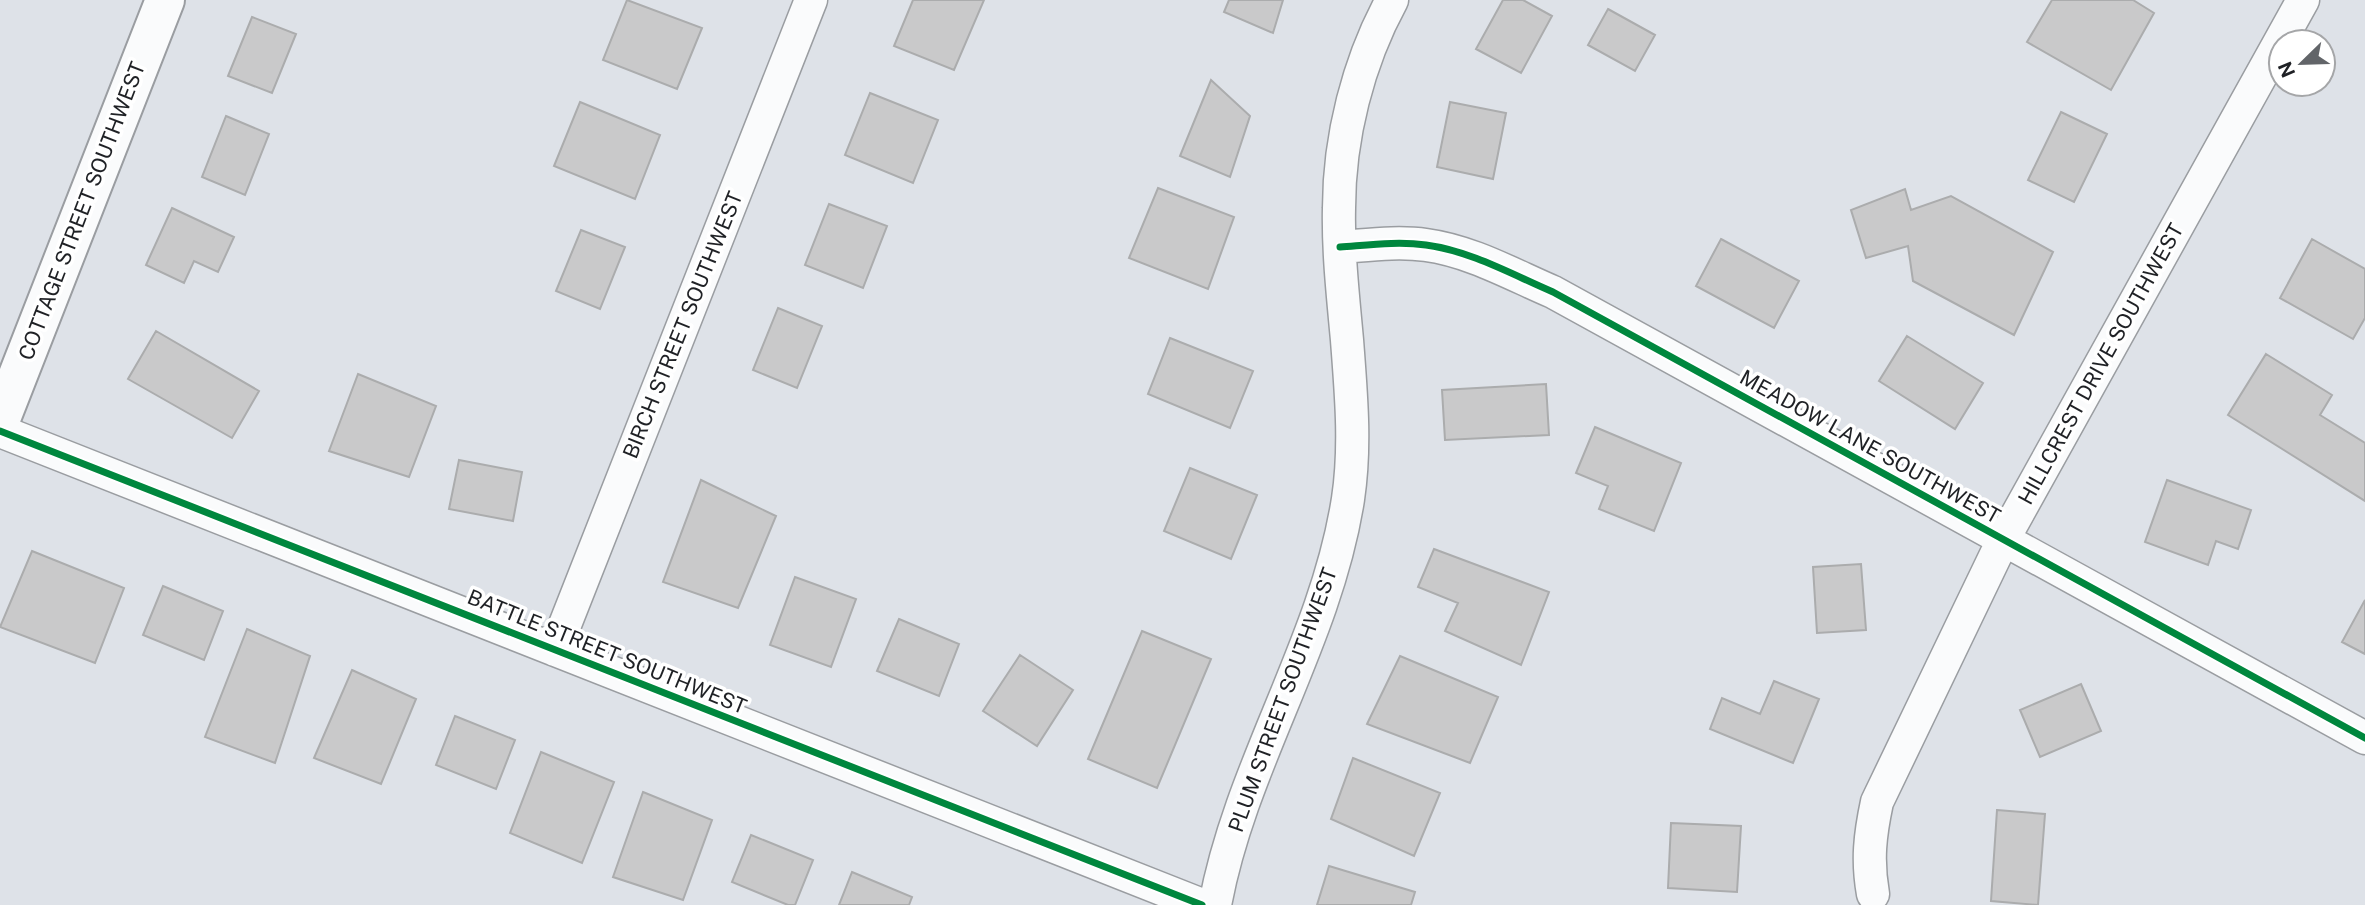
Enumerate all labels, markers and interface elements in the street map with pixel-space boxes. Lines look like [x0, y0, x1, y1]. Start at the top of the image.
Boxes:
north arrow [2267, 28, 2337, 98]
street label: COTTAGE STREET SOUTHWEST [13, 58, 150, 363]
text: N [2273, 59, 2299, 81]
street label: BIRCH STREET SOUTHWEST [617, 188, 748, 462]
street label: HILLCREST DRIVE SOUTHWEST [2013, 219, 2188, 509]
street label: MEADOW LANE SOUTHWEST [1736, 364, 2005, 529]
street label: PLUM STREET SOUTHWEST [1223, 564, 1342, 835]
street label: BATTLE STREET SOUTHWEST [464, 584, 750, 719]

